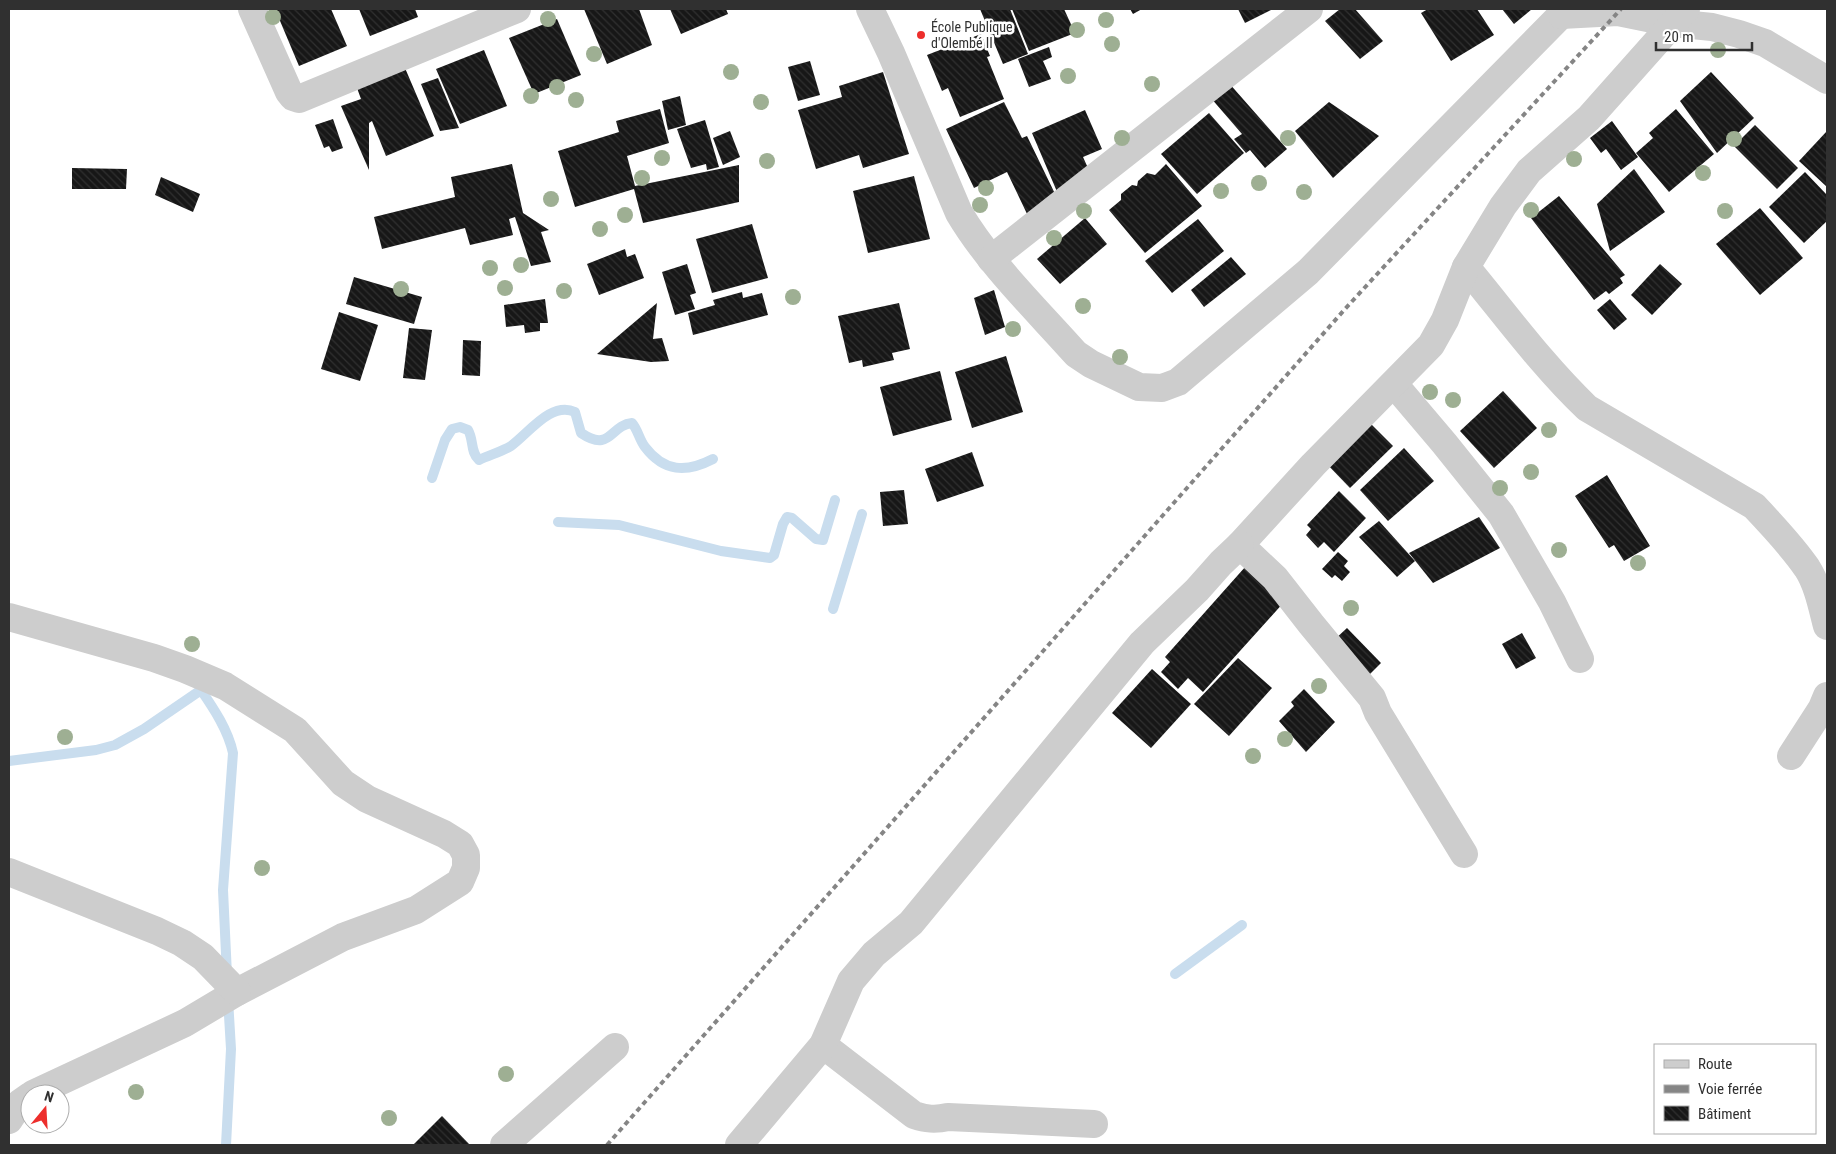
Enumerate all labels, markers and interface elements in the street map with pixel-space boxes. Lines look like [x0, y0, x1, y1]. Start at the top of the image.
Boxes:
place label: École Publique d'Olembé II [931, 18, 1013, 51]
scale bar [1656, 20, 1752, 52]
text: 20 m [1664, 28, 1694, 46]
marker: École Publique d'Olembé II [915, 29, 927, 41]
legend [1654, 1044, 1816, 1134]
text: Route [1698, 1055, 1732, 1073]
text: Voie ferrée [1698, 1080, 1762, 1098]
north arrow [20, 1084, 70, 1134]
text: N [42, 1088, 56, 1106]
text: Bâtiment [1698, 1105, 1751, 1123]

